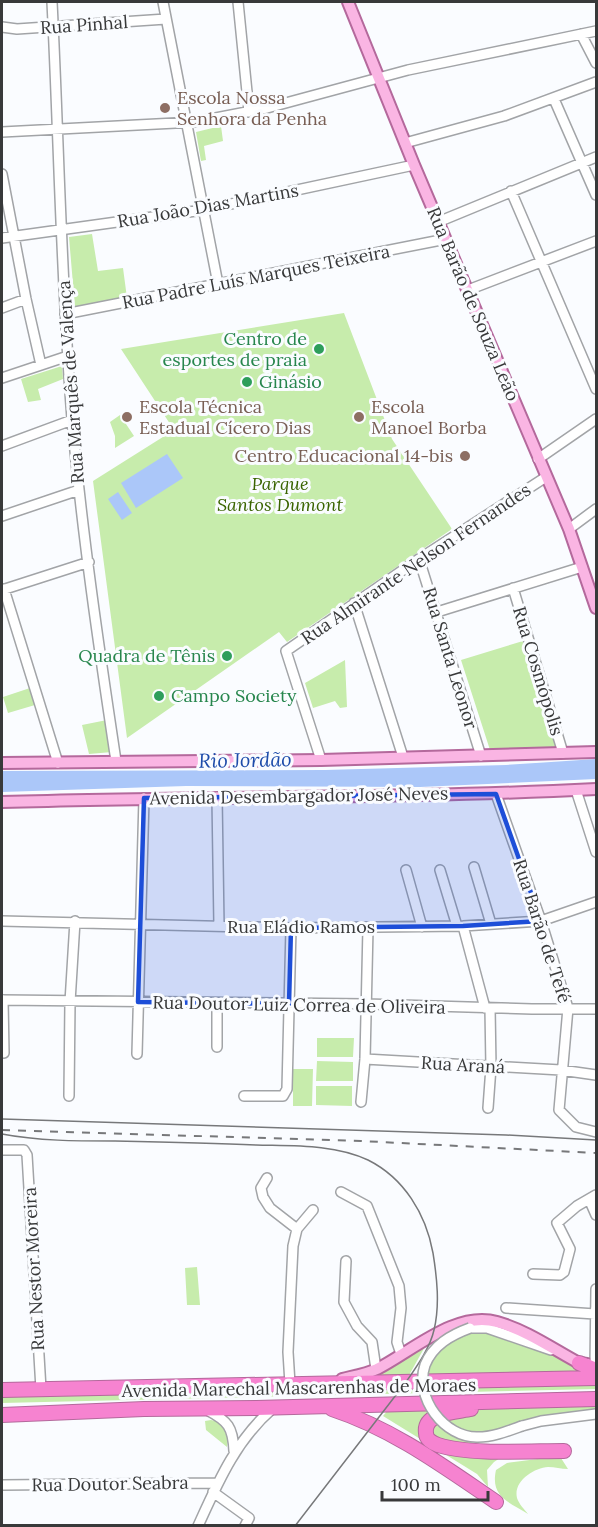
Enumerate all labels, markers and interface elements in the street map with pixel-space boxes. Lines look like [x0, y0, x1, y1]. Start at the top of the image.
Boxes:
street label: Rua Pinhal [39, 10, 129, 39]
place label: Escola Nossa Senhora da Penha [177, 86, 327, 130]
marker: Escola Nossa Senhora da Penha [158, 101, 172, 115]
street label: Rua João Dias Martins [115, 178, 300, 233]
street label: Rua Barão de Souza Leão [422, 203, 525, 404]
street label: Rua Padre Luís Marques Teixeira [120, 239, 392, 314]
street label: Rua Marquês de Valença [52, 280, 89, 484]
place label: Centro de esportes de praia [163, 327, 307, 371]
marker: Centro de esportes de praia [312, 342, 326, 356]
place label: Ginásio [259, 370, 322, 393]
marker: Ginásio [240, 375, 254, 389]
place label: Escola Técnica Estadual Cícero Dias [139, 395, 311, 439]
place label: Escola Manoel Borba [371, 395, 487, 439]
marker: Escola Técnica Estadual Cícero Dias [120, 410, 134, 424]
marker: Escola Manoel Borba [352, 410, 366, 424]
place label: Centro Educacional 14-bis [234, 444, 453, 467]
marker: Centro Educacional 14-bis [458, 449, 472, 463]
park label: Parque Santos Dumont [217, 472, 344, 516]
street label: Rua Almirante Nelson Fernandes [296, 478, 535, 649]
street label: Rua Santa Leonor [418, 584, 483, 732]
street label: Rua Cosmópolis [508, 604, 569, 738]
place label: Quadra de Tênis [78, 644, 215, 667]
marker: Quadra de Tênis [220, 649, 234, 663]
place label: Campo Society [171, 684, 297, 707]
marker: Campo Society [152, 689, 166, 703]
water label: Rio Jordão [198, 746, 292, 773]
street label: Avenida Desembargador José Neves [149, 781, 448, 810]
street label: Rua Barão de Tefé [508, 856, 577, 1006]
street label: Rua Eládio Ramos [227, 915, 375, 938]
street label: Rua Doutor Luiz Correa de Oliveira [152, 990, 446, 1019]
street label: Rua Araná [420, 1051, 506, 1078]
street label: Rua Nestor Moreira [18, 1186, 49, 1352]
street label: Avenida Marechal Mascarenhas de Moraes [121, 1373, 476, 1402]
scale bar [382, 1464, 488, 1502]
street label: Rua Doutor Seabra [31, 1471, 189, 1496]
text: 100 m [391, 1473, 441, 1496]

